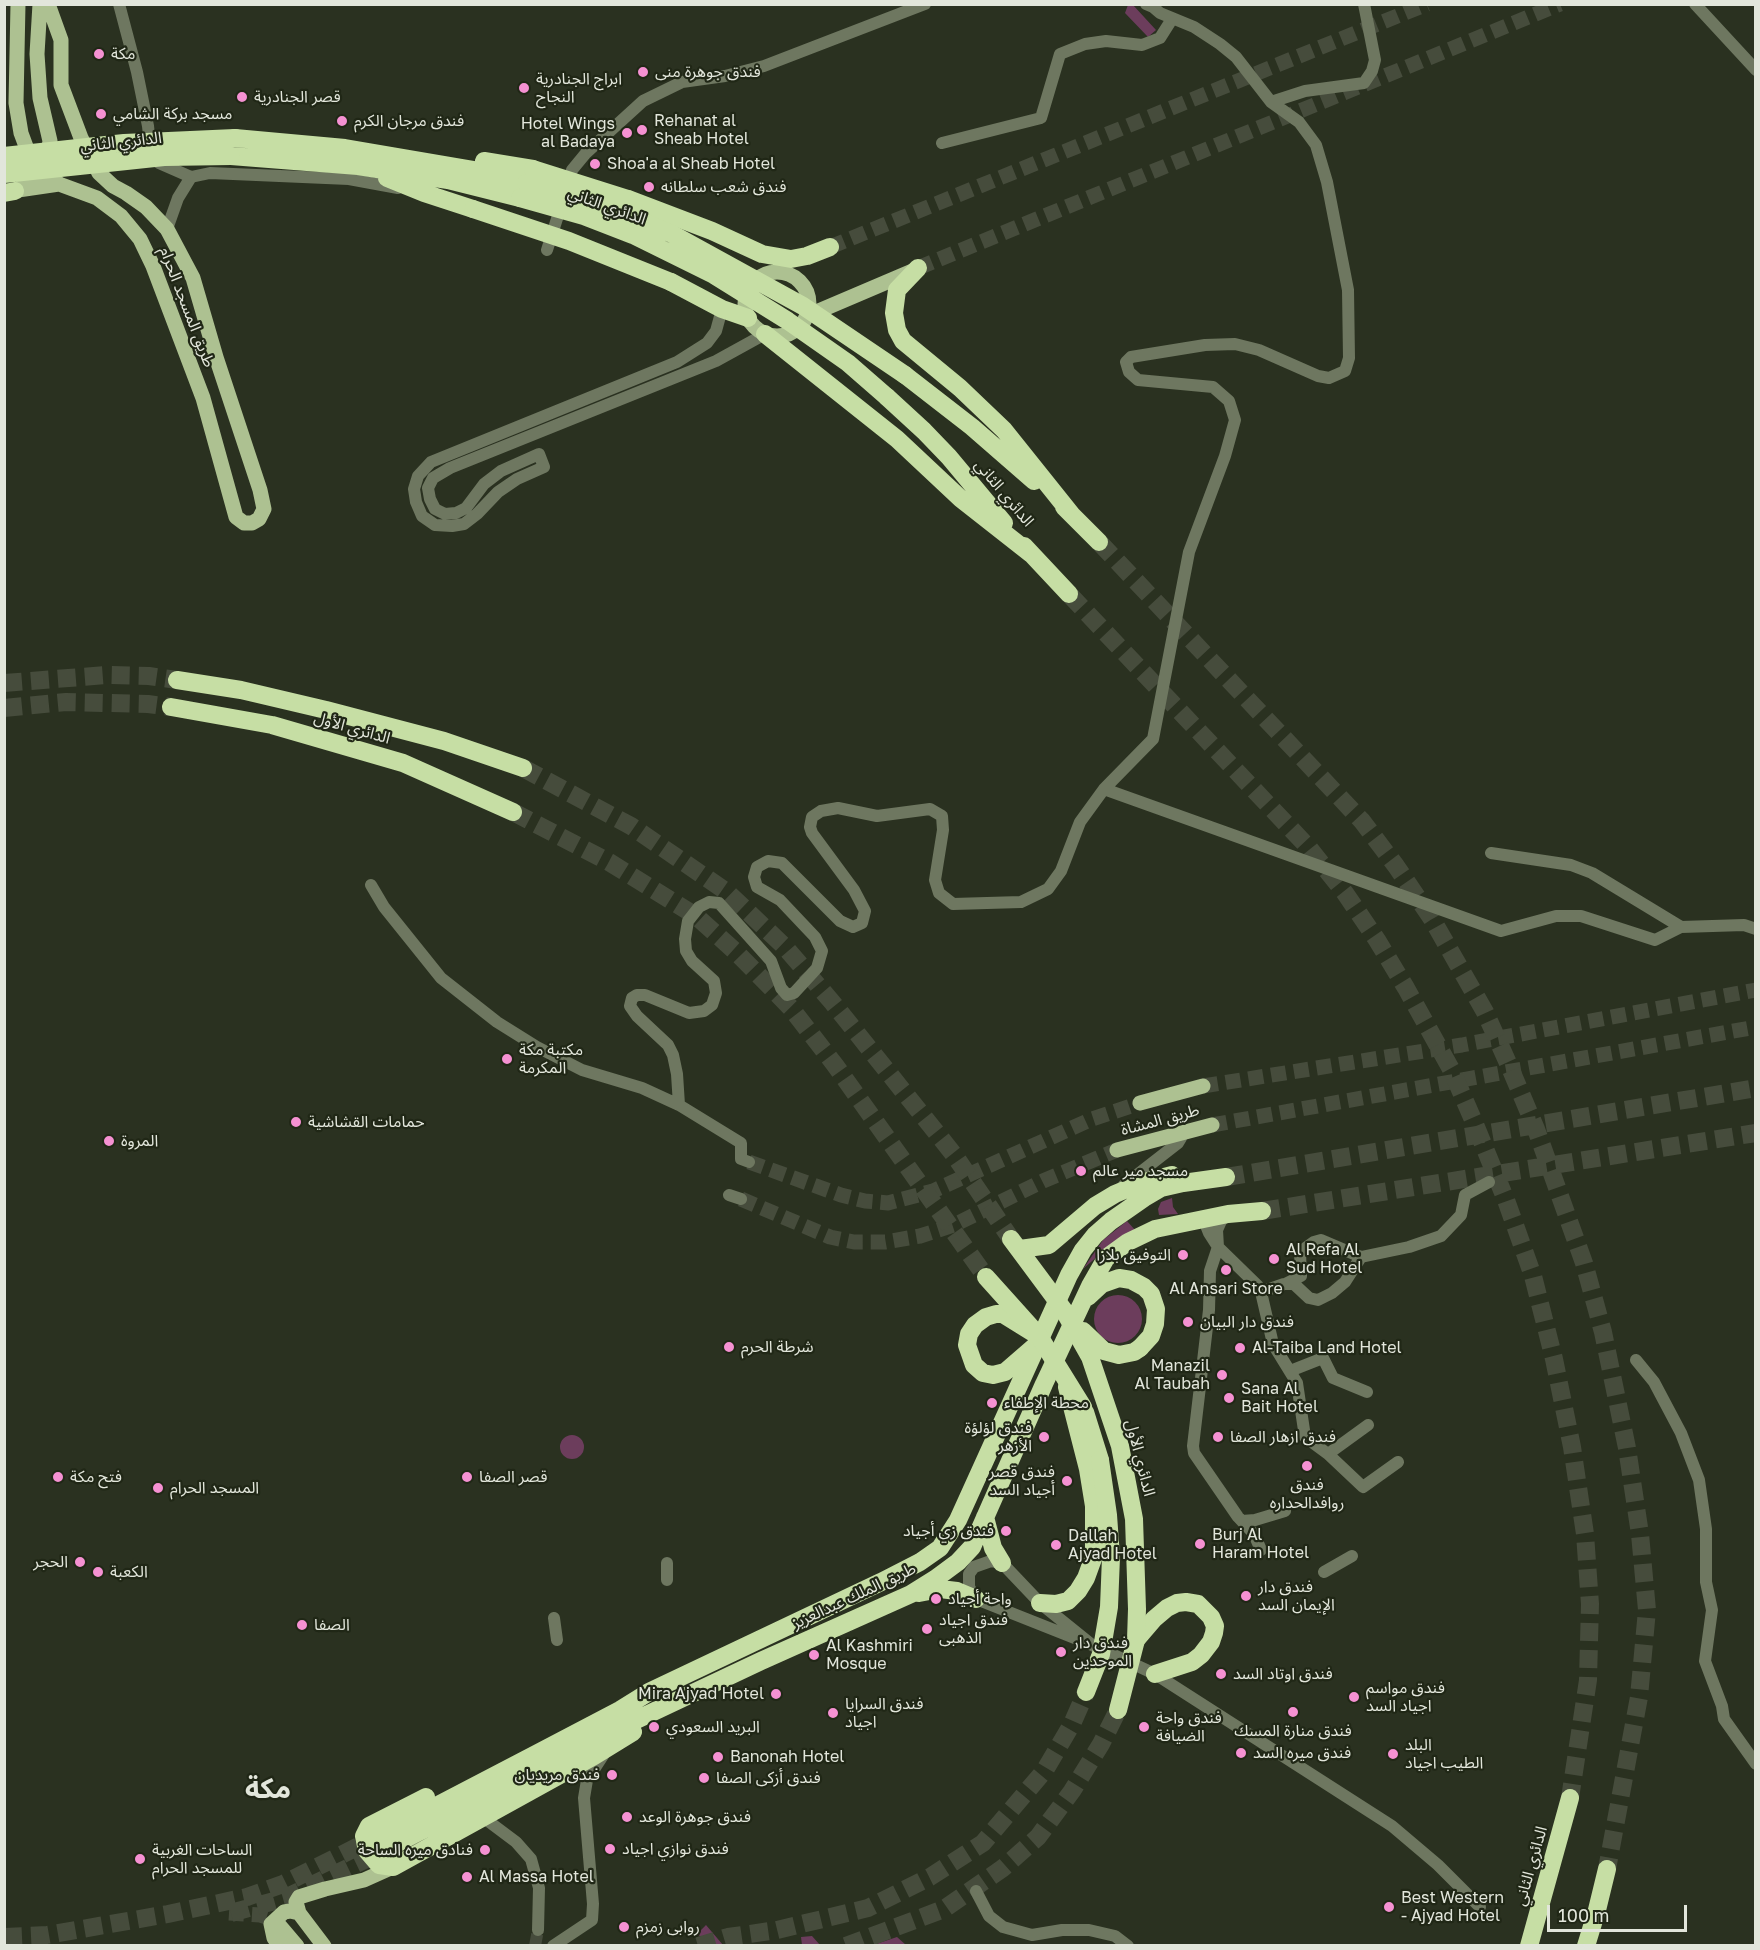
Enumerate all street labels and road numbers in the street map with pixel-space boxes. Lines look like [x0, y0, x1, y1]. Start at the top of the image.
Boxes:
street label: الدائري الثاني [79, 128, 163, 156]
street label: الدائري الثاني [565, 183, 649, 229]
street label: طريق المسجد الحرام [155, 244, 219, 370]
street label: الدائري الثاني [970, 456, 1038, 530]
street label: الدائري الأول [312, 708, 392, 748]
street label: طريق المشاة [1119, 1100, 1201, 1140]
street label: الدائري الأول [1121, 1418, 1159, 1498]
street label: طريق الملك عبدالعزيز [789, 1559, 919, 1633]
street label: الدائري الثاني [1511, 1824, 1551, 1908]

